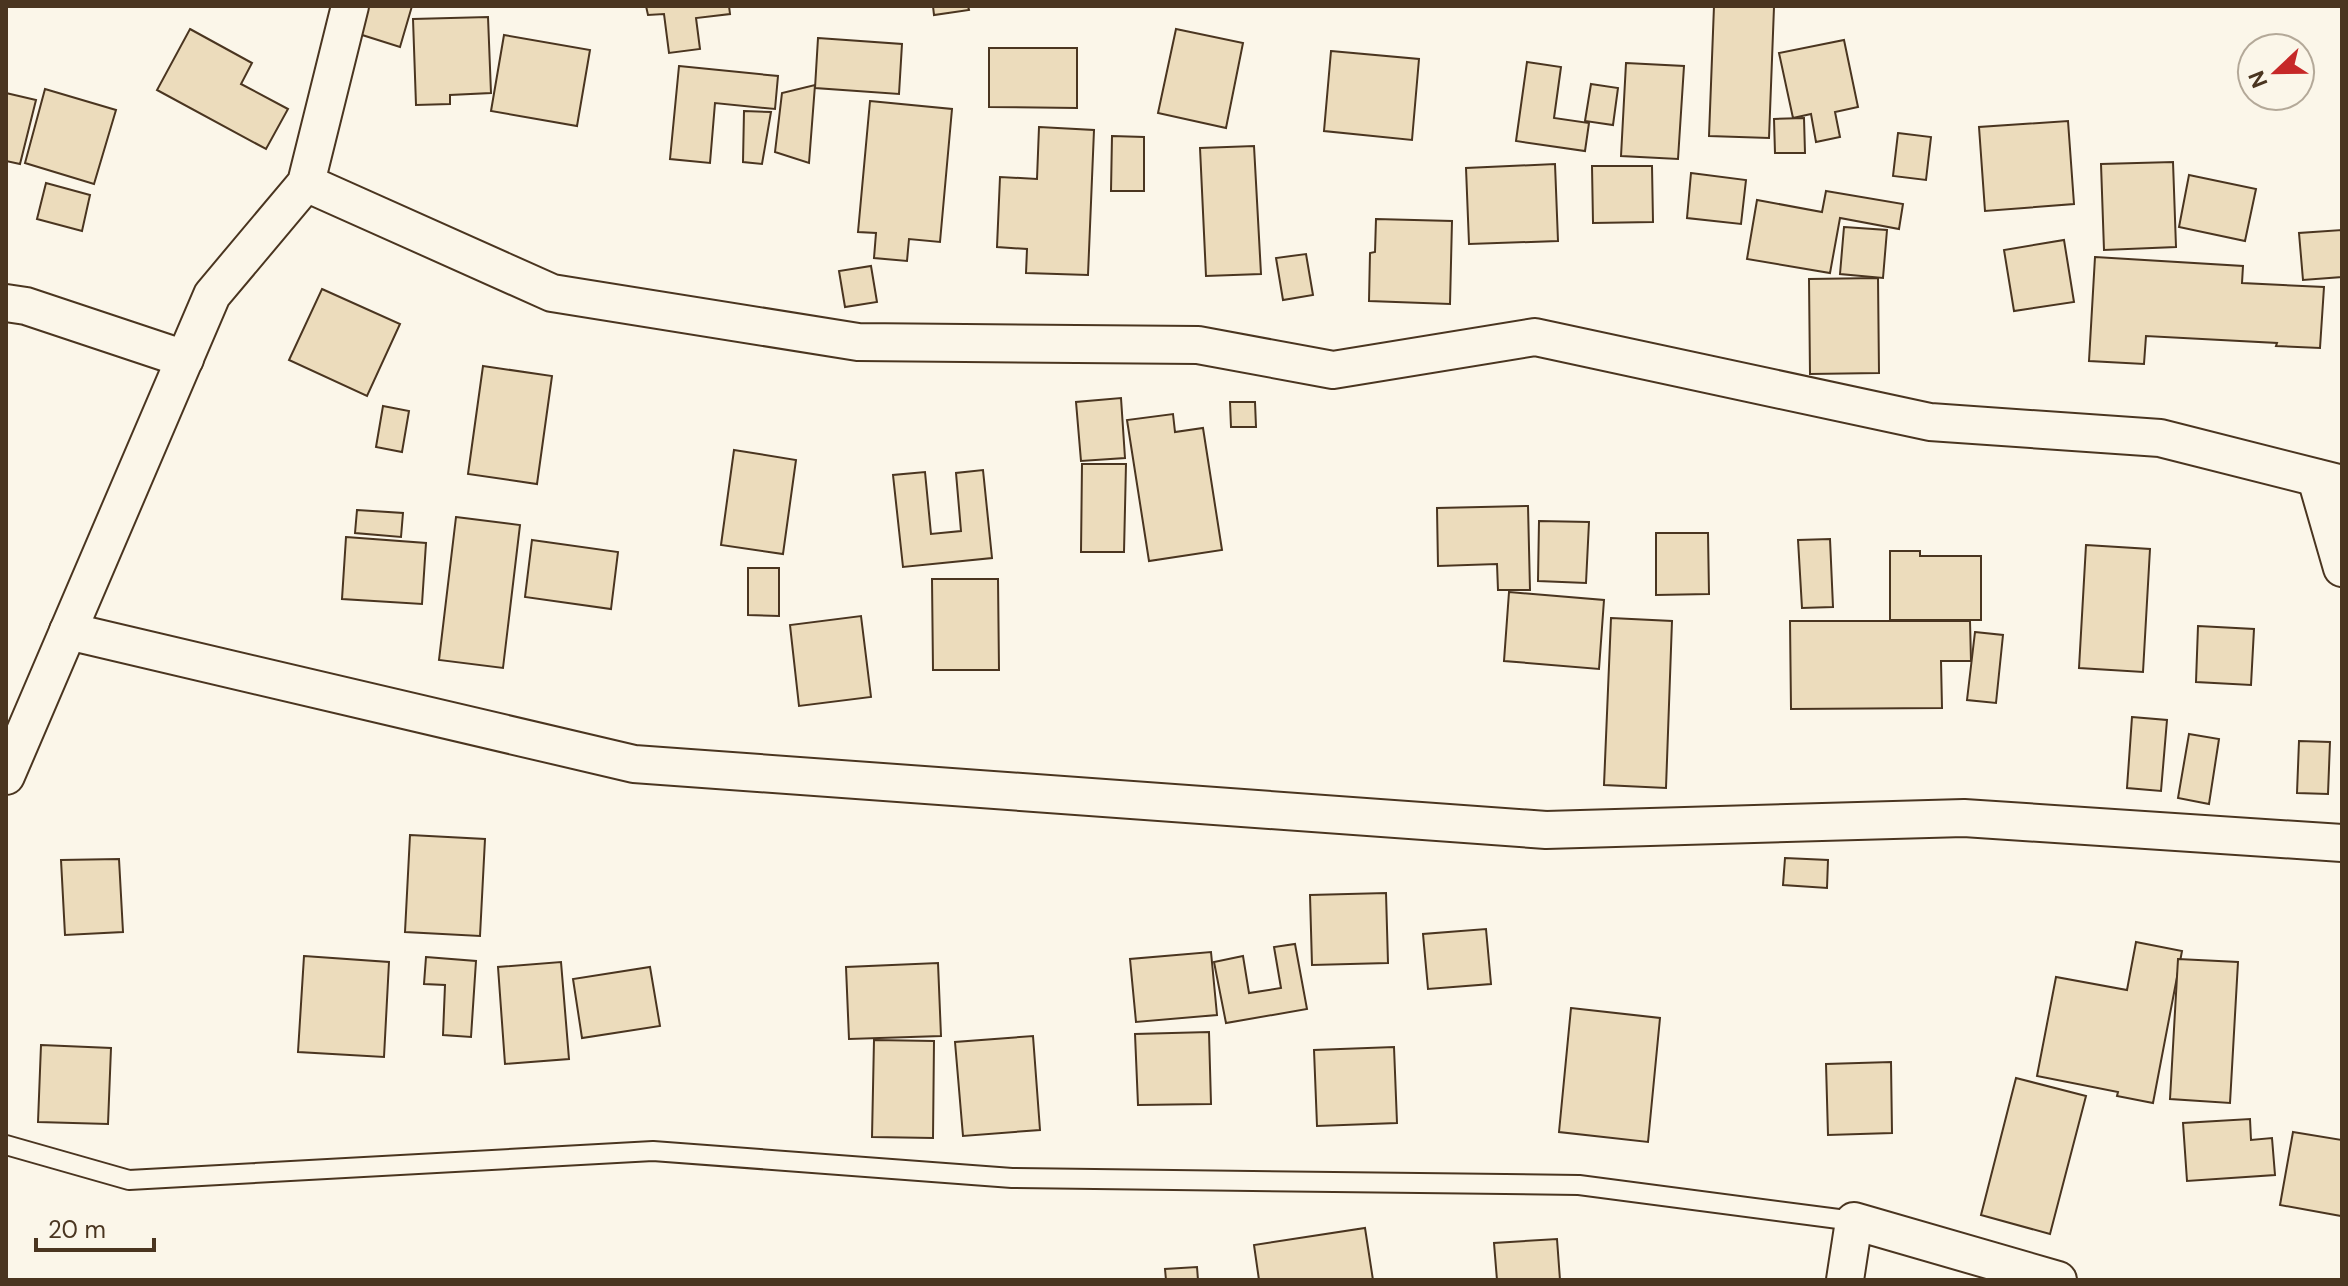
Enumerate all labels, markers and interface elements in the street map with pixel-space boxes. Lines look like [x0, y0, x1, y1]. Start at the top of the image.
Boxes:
north arrow [2236, 32, 2316, 112]
text: N [2241, 66, 2274, 92]
scale bar [36, 1202, 154, 1252]
text: 20 m [48, 1214, 106, 1245]

